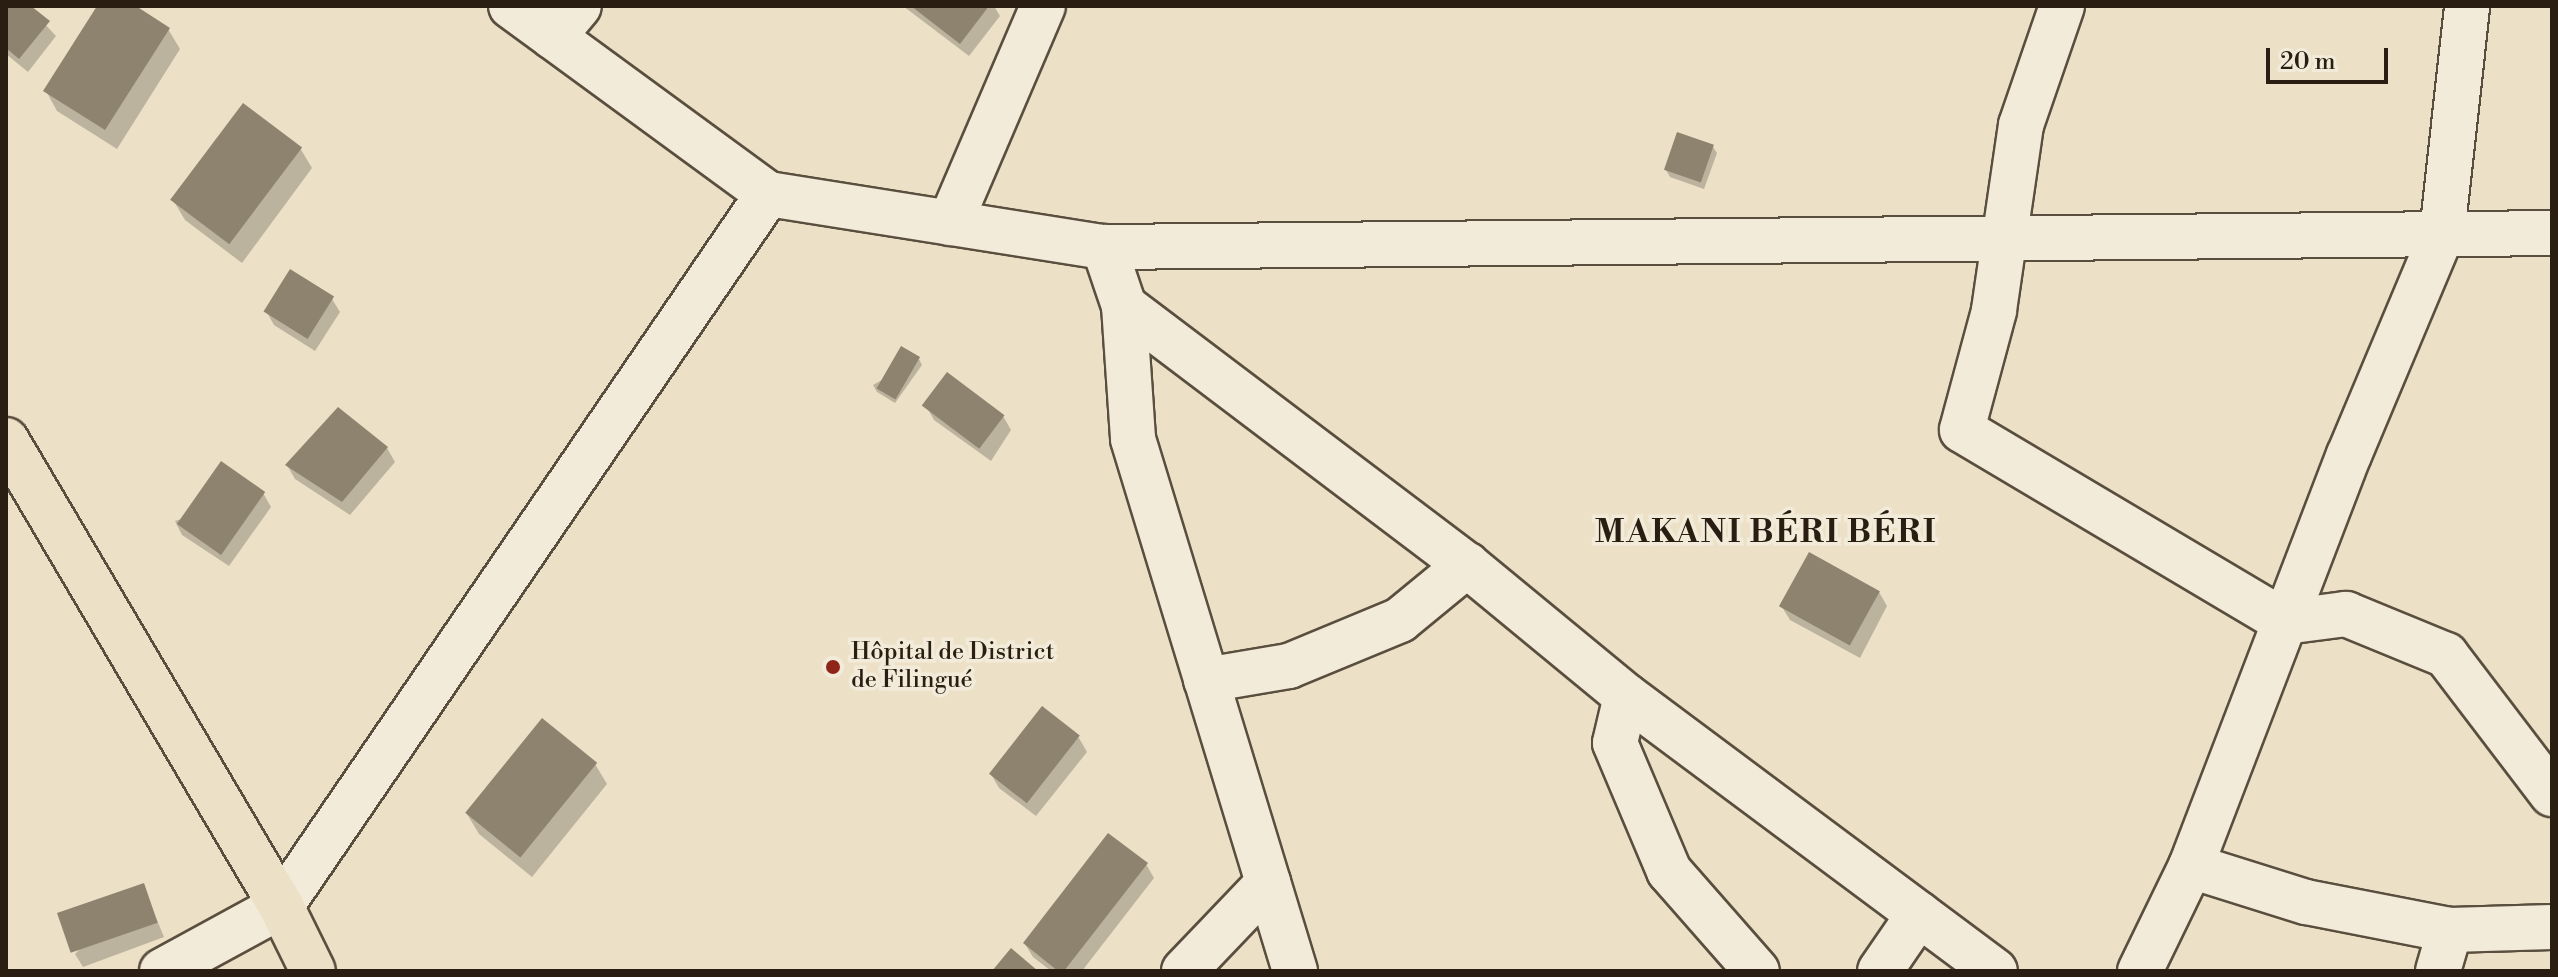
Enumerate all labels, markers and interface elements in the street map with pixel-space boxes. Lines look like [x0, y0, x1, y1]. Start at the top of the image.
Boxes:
scale bar [2270, 32, 2392, 82]
text: 20 m [2280, 47, 2336, 77]
district label: MAKANI BÉRI BÉRI [1595, 513, 1937, 551]
place label: Hôpital de District de Filingué [851, 639, 1054, 695]
marker: Hôpital de District de Filingué [822, 656, 844, 678]

